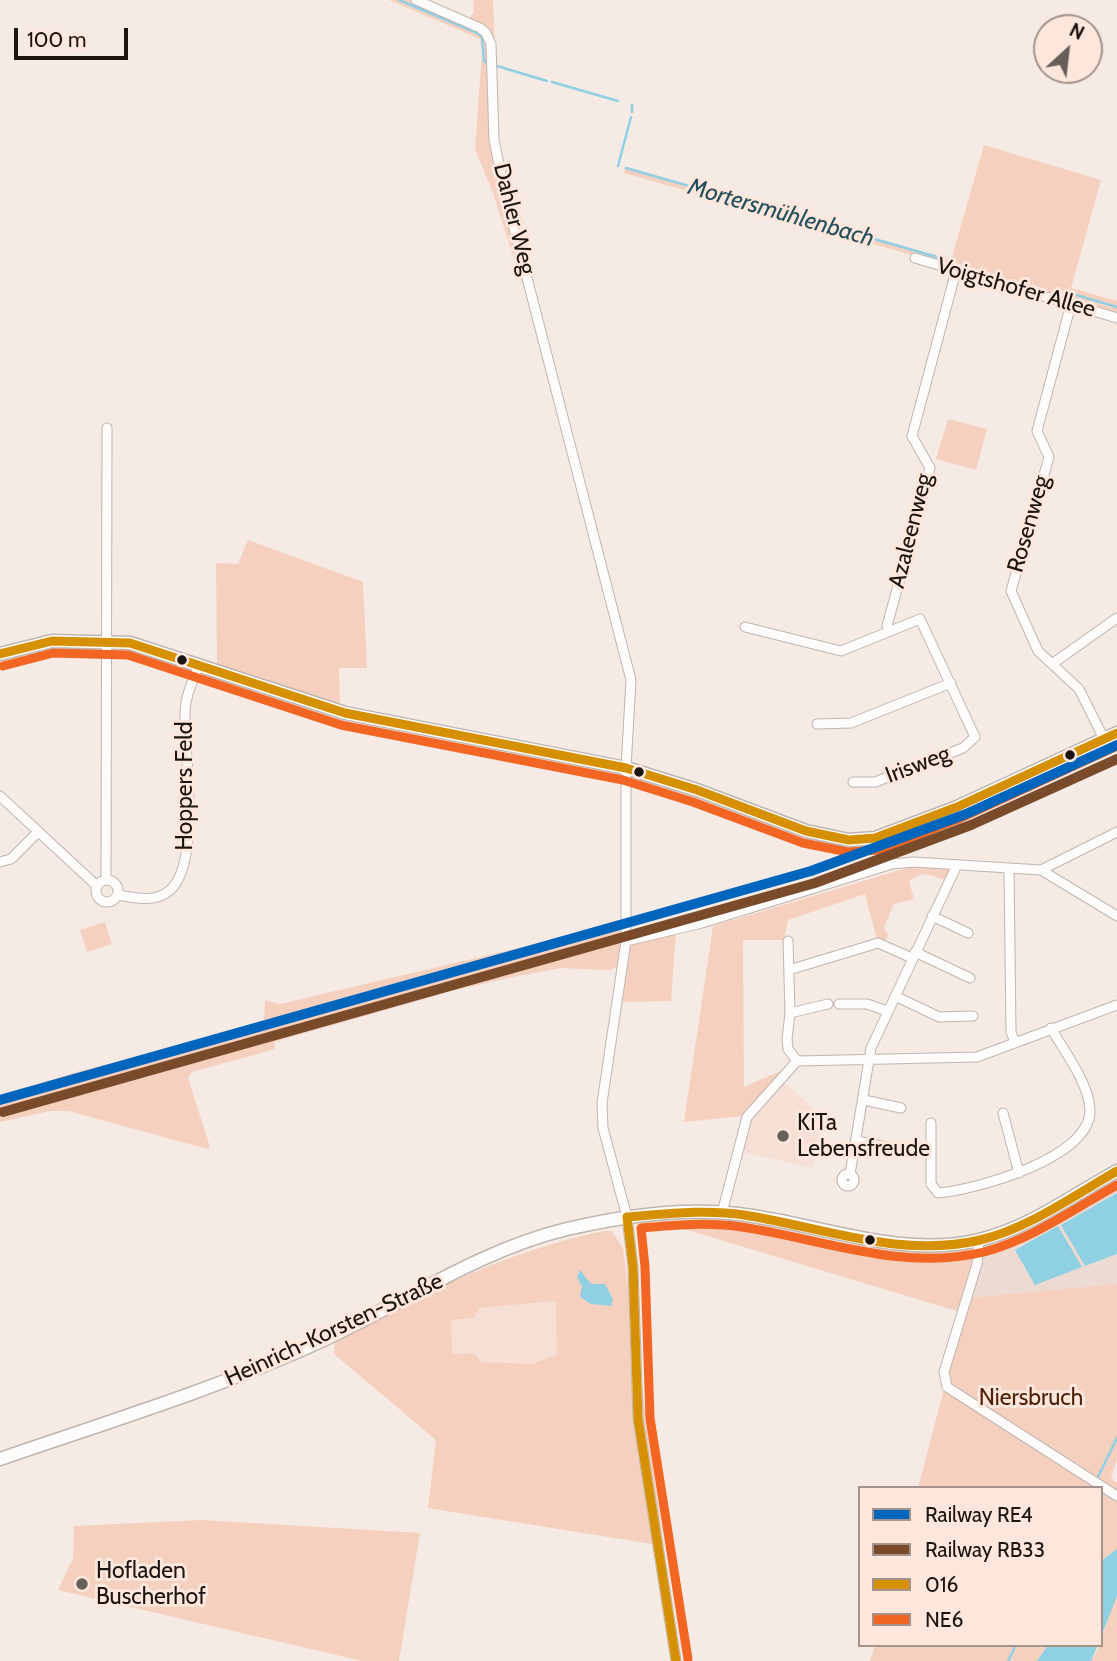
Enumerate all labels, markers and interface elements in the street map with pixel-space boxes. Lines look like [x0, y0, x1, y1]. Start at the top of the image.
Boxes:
scale bar [18, 14, 131, 58]
north arrow [1033, 14, 1103, 84]
text: N [1066, 18, 1088, 45]
text: 100 m [27, 27, 86, 52]
street label: Dahler Weg [487, 161, 541, 277]
water label: Mortersmühlenbach [685, 173, 877, 253]
street label: Voigtshofer Allee [933, 252, 1099, 324]
street label: Azaleenweg [883, 471, 939, 591]
street label: Rosenweg [1002, 472, 1056, 576]
unlabelled marker [175, 653, 189, 667]
street label: Hoppers Feld [171, 722, 199, 850]
street label: Irisweg [882, 740, 954, 790]
unlabelled marker [1063, 748, 1077, 762]
unlabelled marker [632, 765, 646, 779]
place label: KiTa Lebensfreude [797, 1109, 930, 1163]
marker: KiTa Lebensfreude [775, 1128, 791, 1144]
unlabelled marker [863, 1233, 877, 1247]
street label: Heinrich-Korsten-Straße [221, 1267, 447, 1393]
park label: Niersbruch [979, 1384, 1083, 1412]
legend [858, 1486, 1103, 1647]
text: Railway RE4 [925, 1502, 1033, 1527]
text: Railway RB33 [925, 1537, 1045, 1562]
place label: Hofladen Buscherhof [96, 1557, 206, 1611]
text: 016 [925, 1572, 958, 1597]
marker: Hofladen Buscherhof [74, 1576, 90, 1592]
text: NE6 [925, 1607, 963, 1632]

